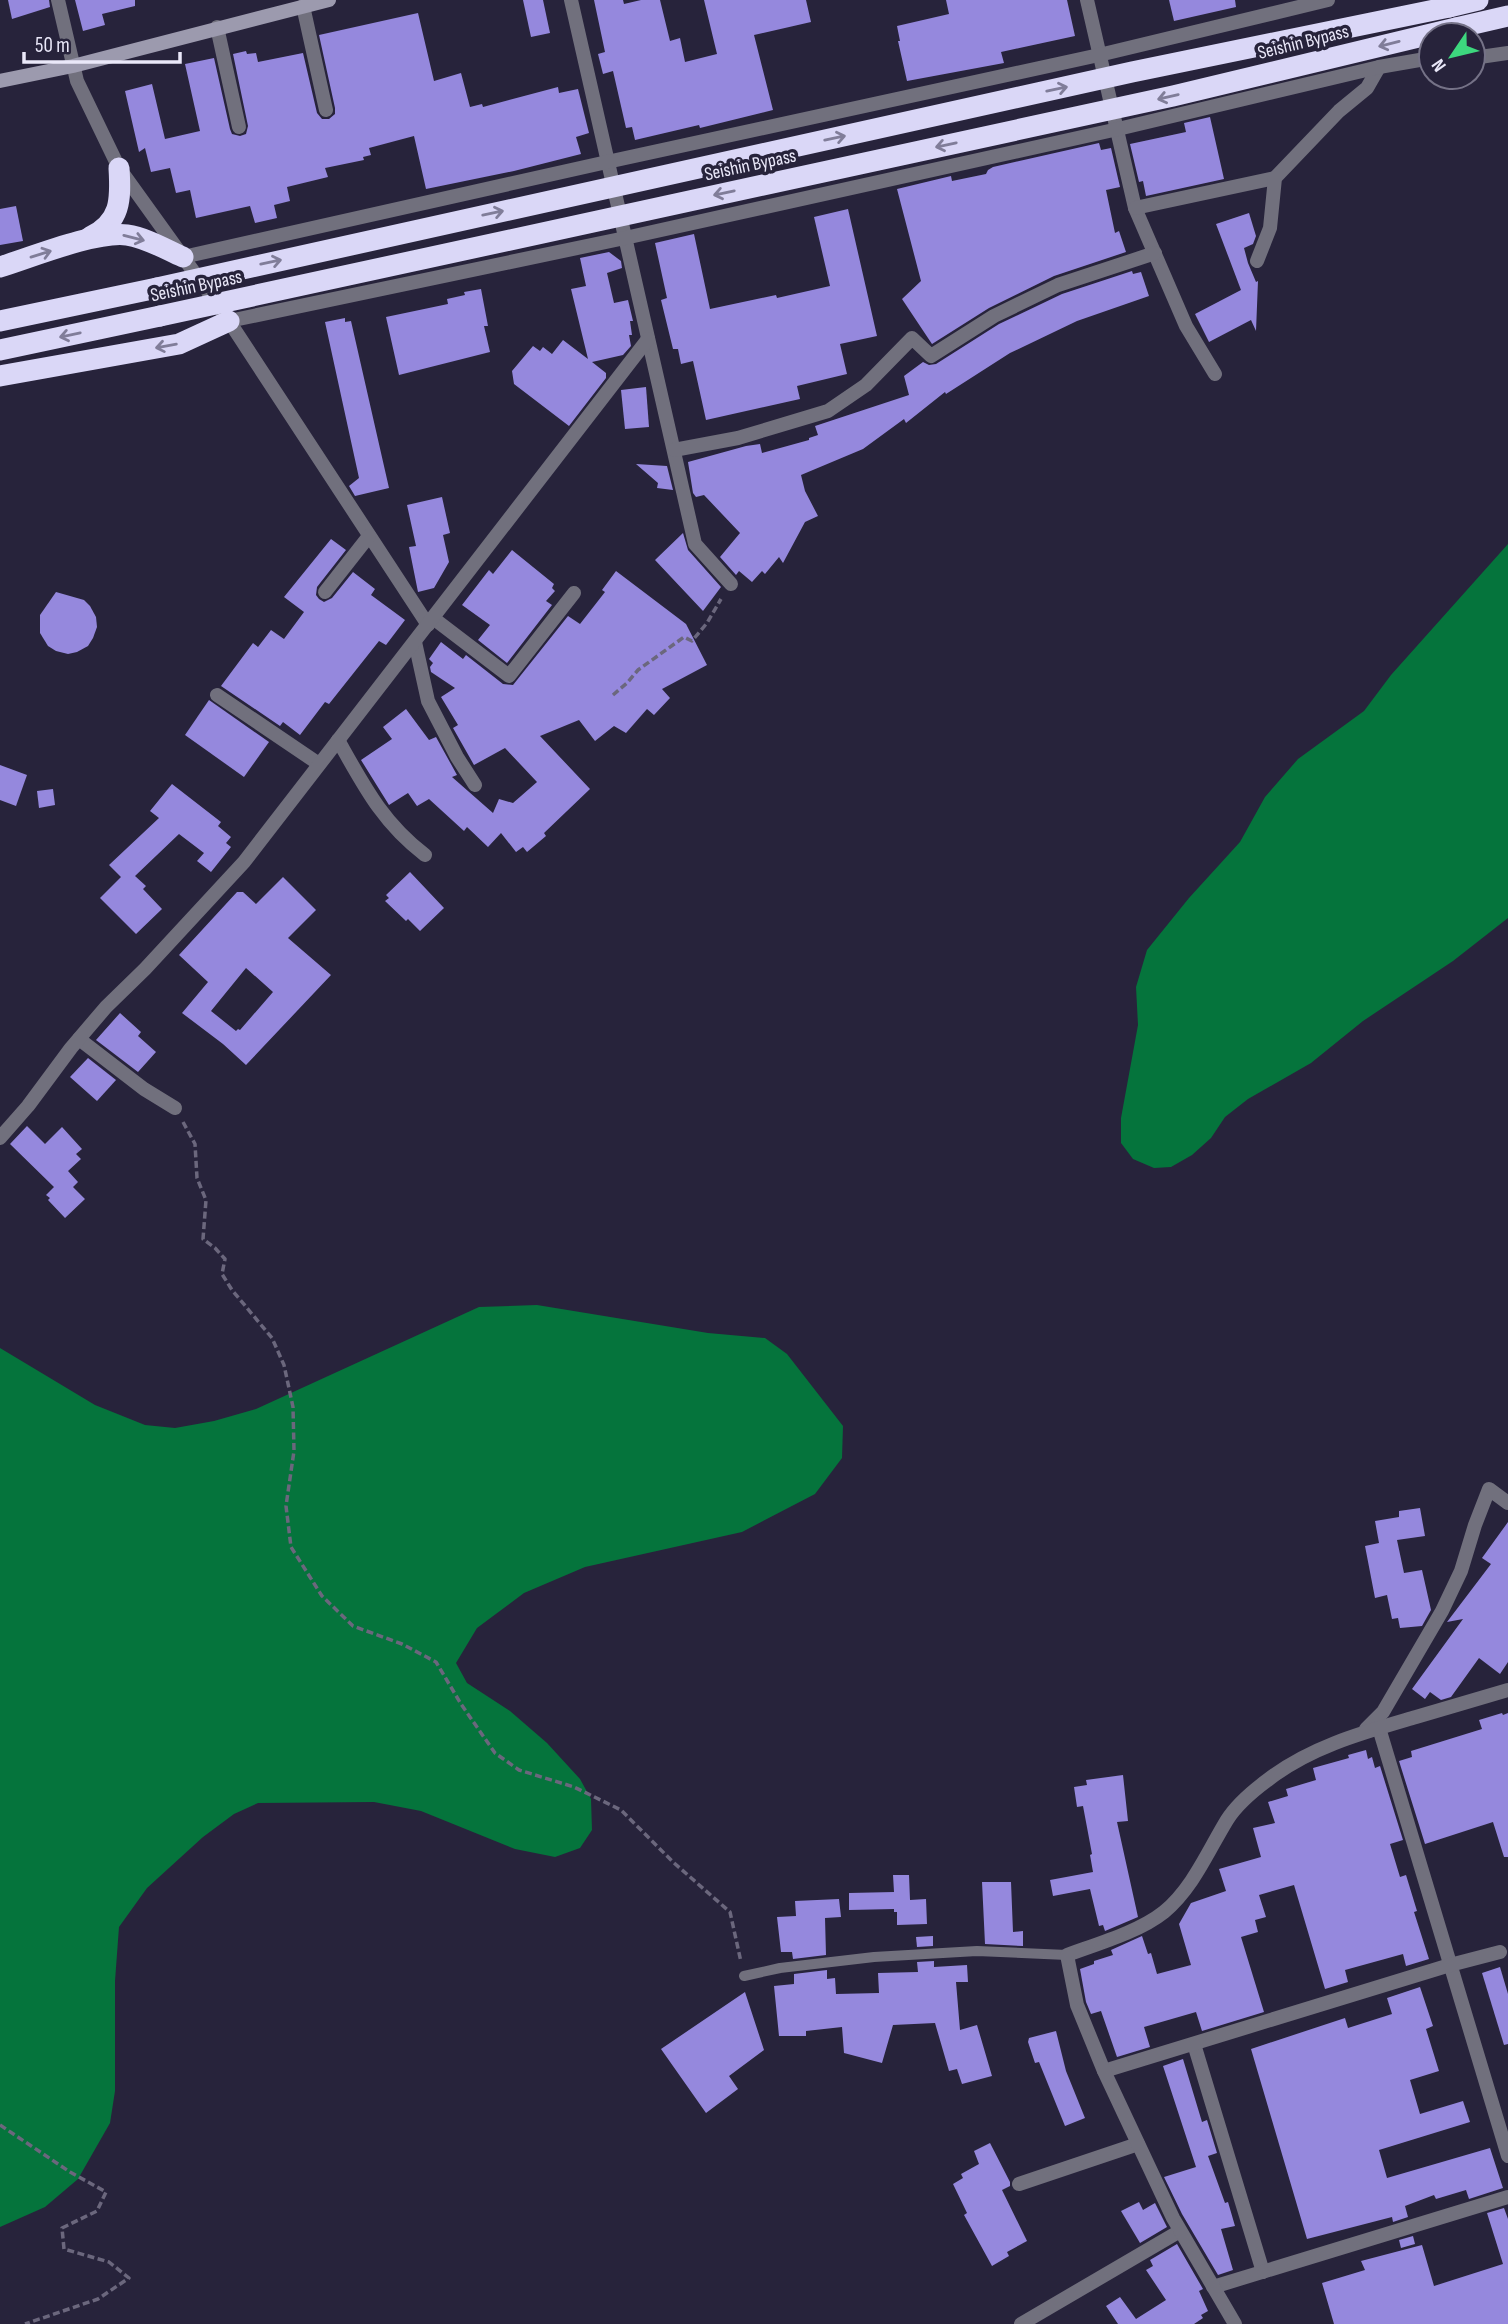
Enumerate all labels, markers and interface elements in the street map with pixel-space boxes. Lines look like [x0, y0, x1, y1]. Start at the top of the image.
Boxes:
street label: Seishin Bypass [1255, 20, 1352, 65]
scale bar [24, 21, 180, 65]
north arrow [1417, 21, 1487, 91]
text: 50 m [35, 33, 70, 58]
one-way arrow [1378, 37, 1401, 51]
text: N [1427, 54, 1452, 76]
one-way arrow [1045, 82, 1068, 95]
one-way arrow [1157, 90, 1180, 104]
one-way arrow [823, 131, 846, 144]
one-way arrow [935, 139, 958, 152]
street label: Seishin Bypass [702, 144, 798, 186]
one-way arrow [713, 187, 736, 201]
one-way arrow [481, 206, 504, 220]
one-way arrow [123, 232, 145, 245]
one-way arrow [30, 247, 52, 260]
one-way arrow [259, 255, 282, 269]
street label: Seishin Bypass [148, 265, 244, 307]
one-way arrow [59, 328, 82, 342]
one-way arrow [155, 340, 178, 353]

